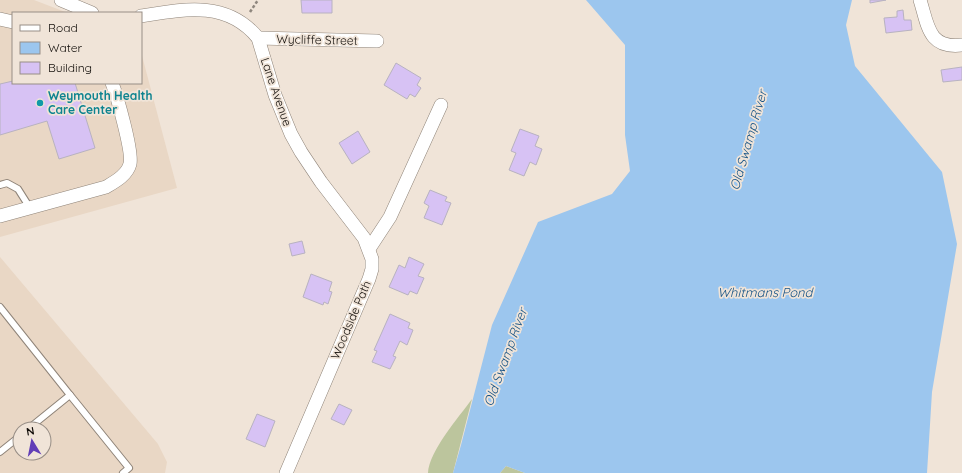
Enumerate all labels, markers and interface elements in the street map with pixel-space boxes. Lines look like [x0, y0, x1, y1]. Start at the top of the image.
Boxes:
legend [12, 12, 142, 84]
text: Road [48, 20, 78, 35]
street label: Wycliffe Street [276, 31, 358, 48]
text: Water [48, 40, 83, 55]
street label: Lane Avenue [258, 55, 295, 128]
text: Building [48, 60, 92, 75]
water label: Old Swamp River [726, 86, 770, 192]
place label: Weymouth Health Care Center [48, 88, 153, 117]
marker: Weymouth Health Care Center [35, 98, 45, 108]
street label: Woodside Path [327, 278, 374, 361]
water label: Whitmans Pond [718, 284, 815, 300]
water label: Old Swamp River [480, 304, 531, 408]
north arrow [12, 421, 52, 461]
text: N [25, 424, 35, 439]

